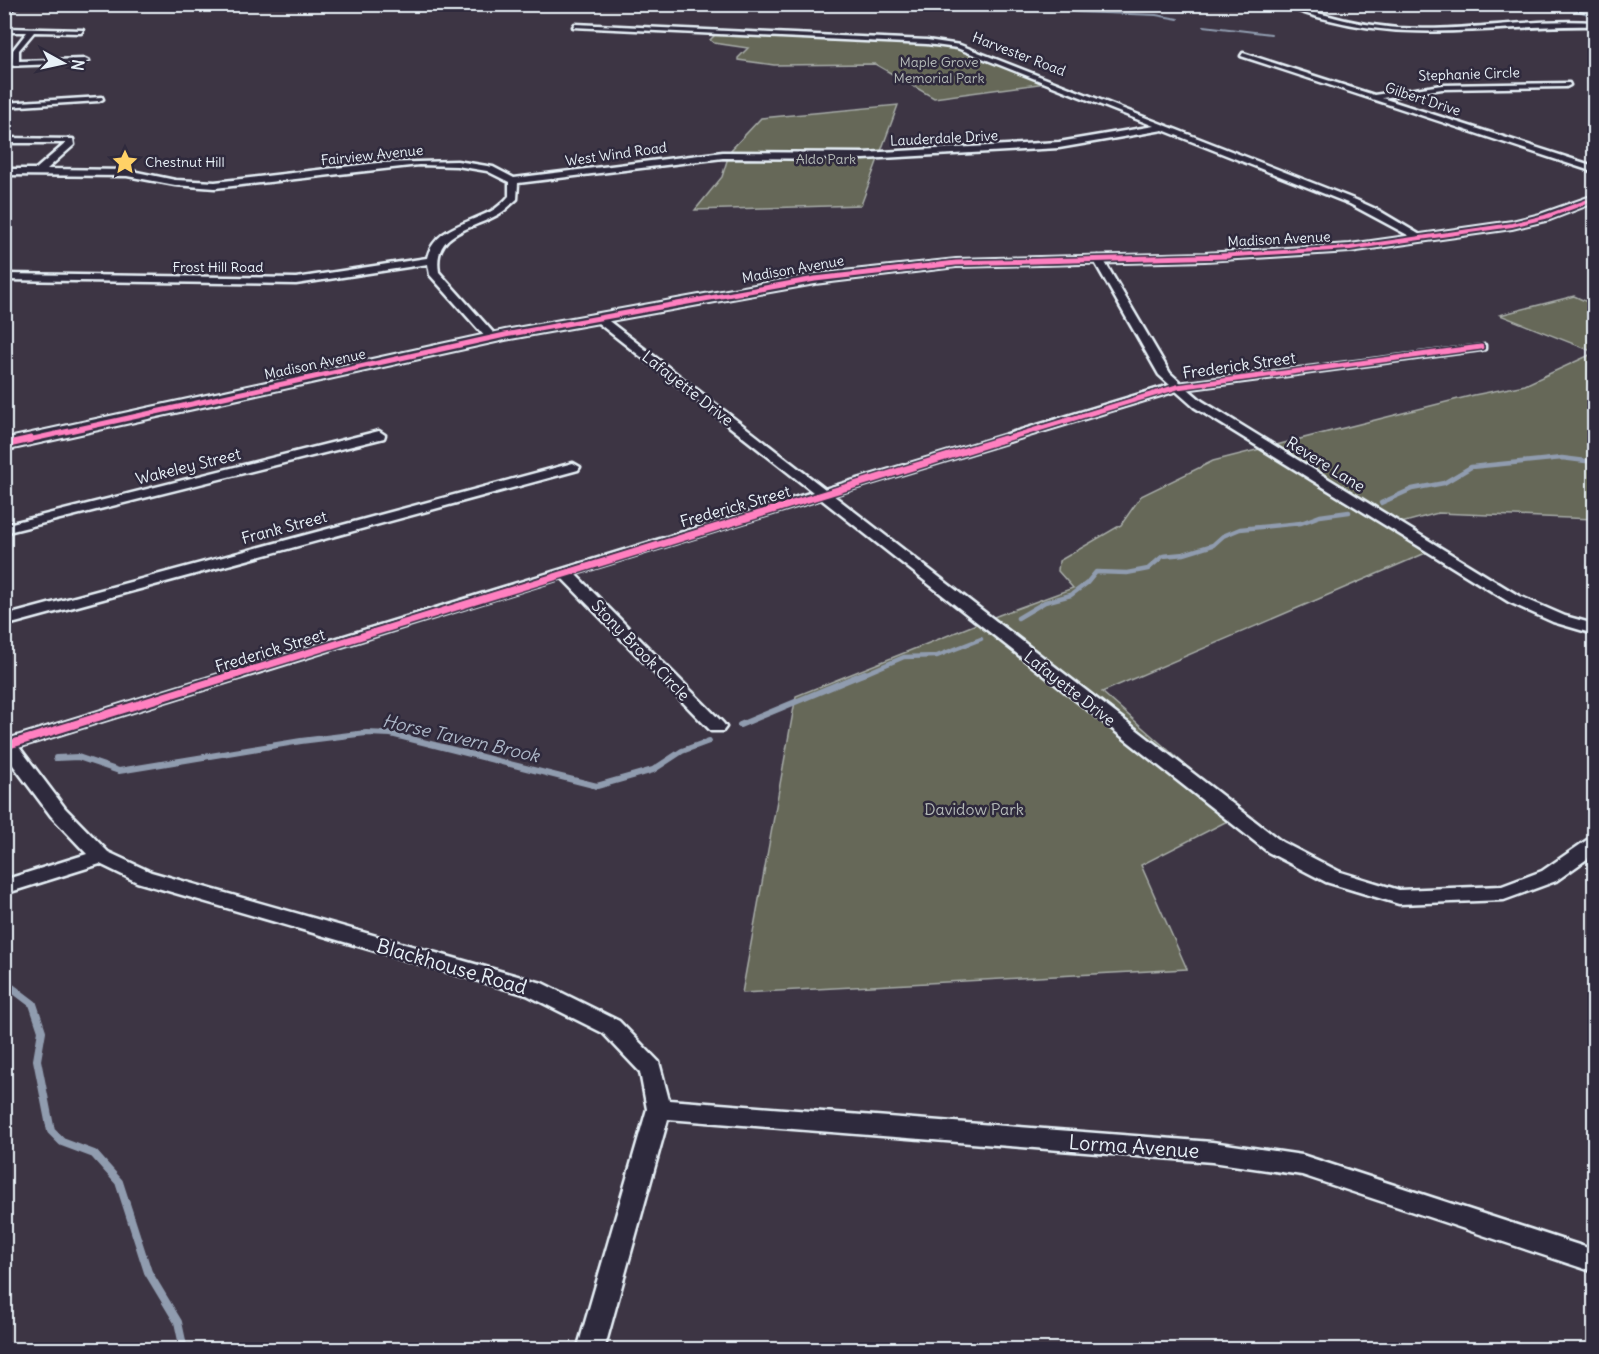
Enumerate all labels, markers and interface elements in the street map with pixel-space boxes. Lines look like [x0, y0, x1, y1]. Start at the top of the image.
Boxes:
street label: Harvester Road [970, 28, 1068, 80]
north arrow [33, 33, 93, 93]
park label: Maple Grove Memorial Park [893, 53, 985, 87]
text: N [67, 58, 89, 72]
street label: Stephanie Circle [1418, 63, 1520, 85]
street label: Gilbert Drive [1383, 78, 1463, 120]
street label: Lauderdale Drive [890, 126, 998, 150]
street label: West Wind Road [564, 138, 668, 170]
street label: Fairview Avenue [320, 141, 424, 169]
place icon: Chestnut Hill [110, 147, 140, 177]
park label: Aldo Park [796, 150, 856, 168]
place label: Chestnut Hill [145, 153, 225, 171]
street label: Madison Avenue [1227, 227, 1331, 251]
street label: Madison Avenue [741, 251, 845, 287]
street label: Frost Hill Road [173, 258, 263, 276]
street label: Madison Avenue [263, 344, 367, 384]
street label: Lafayette Drive [638, 346, 738, 430]
street label: Frederick Street [1181, 347, 1297, 383]
street label: Revere Lane [1283, 432, 1369, 496]
street label: Wakeley Street [133, 443, 243, 489]
street label: Frederick Street [677, 481, 793, 531]
street label: Frank Street [239, 506, 330, 548]
street label: Stony Brook Circle [588, 595, 694, 705]
street label: Frederick Street [213, 624, 328, 676]
street label: Lafayette Drive [1020, 646, 1120, 730]
water label: Horse Tavern Brook [380, 709, 543, 768]
park label: Davidow Park [924, 799, 1024, 819]
street label: Blackhouse Road [374, 933, 530, 999]
street label: Lorma Avenue [1068, 1129, 1200, 1163]

